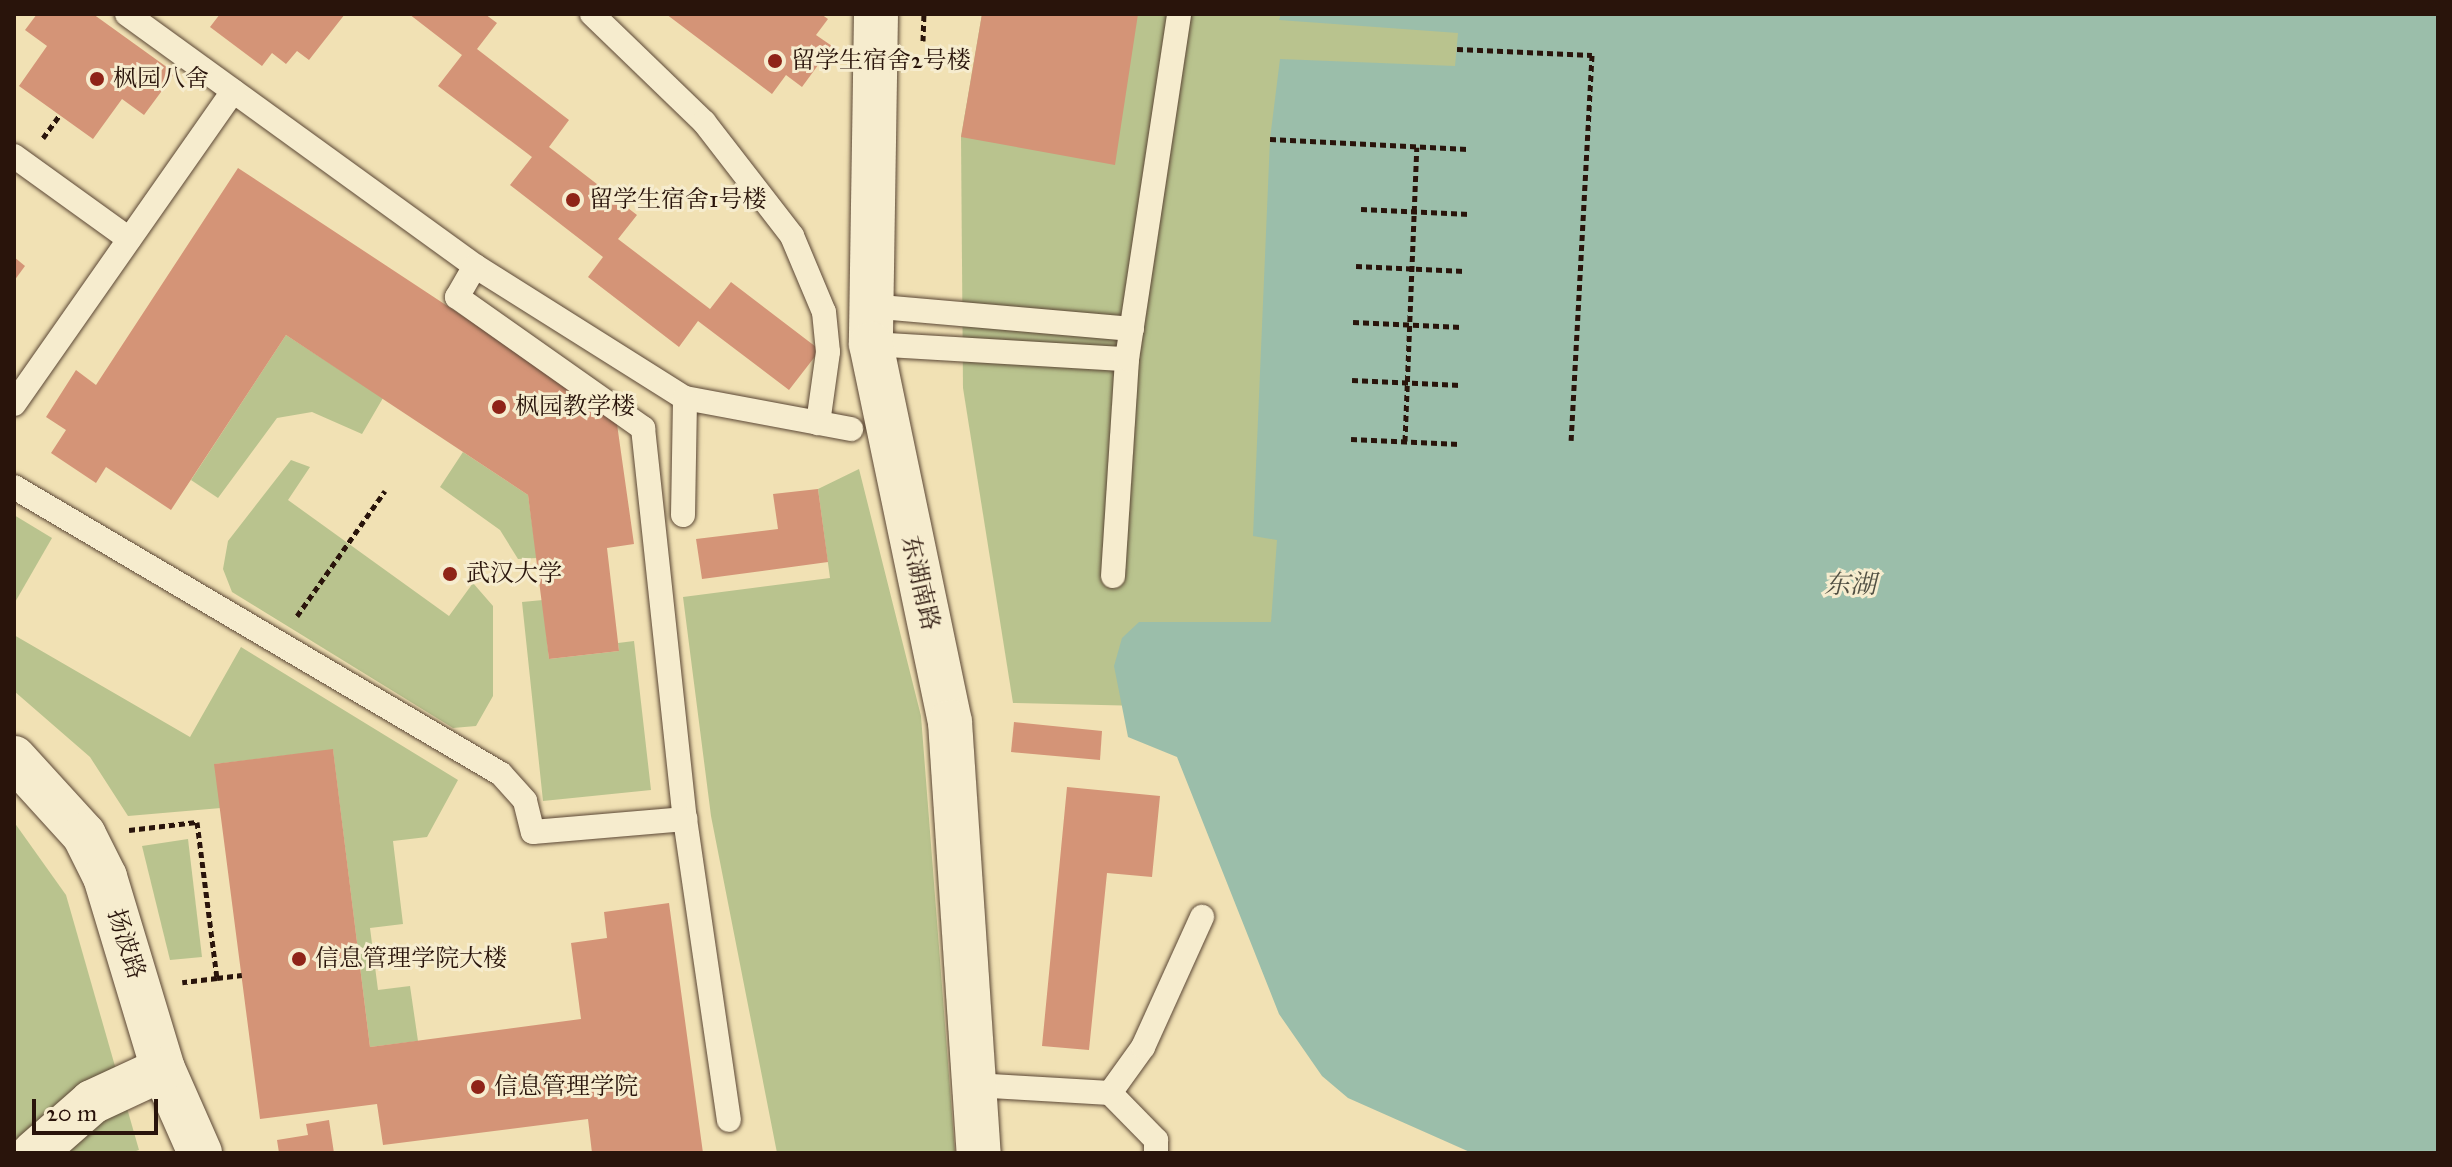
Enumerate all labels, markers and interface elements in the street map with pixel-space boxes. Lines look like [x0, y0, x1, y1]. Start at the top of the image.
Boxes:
place label: 留学生宿舍2号楼 [791, 47, 971, 75]
marker: 留学生宿舍2号楼 [766, 52, 784, 70]
place label: 枫园八舍 [113, 65, 209, 93]
marker: 枫园八舍 [88, 70, 106, 88]
place label: 留学生宿舍1号楼 [589, 186, 766, 214]
marker: 留学生宿舍1号楼 [564, 191, 582, 209]
place label: 枫园教学楼 [515, 393, 635, 421]
marker: 枫园教学楼 [490, 398, 508, 416]
street label: 东湖南路 [895, 533, 945, 633]
place label: 武汉大学 [466, 560, 562, 588]
marker: 武汉大学 [441, 565, 459, 583]
water label: 东湖 [1824, 569, 1876, 601]
street label: 扬波路 [101, 905, 151, 983]
place label: 信息管理学院大楼 [315, 945, 507, 973]
marker: 信息管理学院大楼 [290, 950, 308, 968]
place label: 信息管理学院 [494, 1073, 638, 1101]
marker: 信息管理学院 [469, 1078, 487, 1096]
scale bar [36, 1083, 162, 1133]
text: 20 m [46, 1098, 97, 1128]

